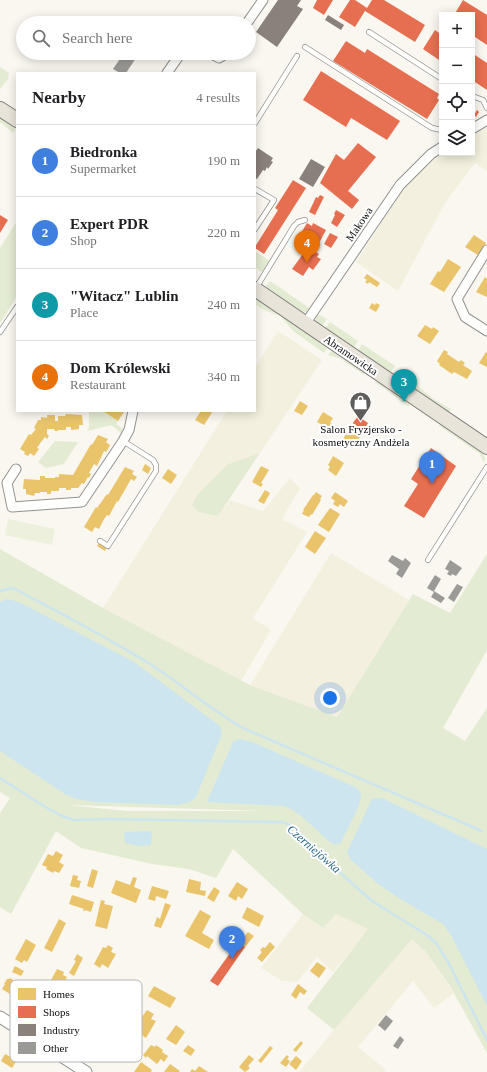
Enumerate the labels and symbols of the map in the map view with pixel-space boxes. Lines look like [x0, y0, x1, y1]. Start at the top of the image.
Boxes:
street label: Makowa [343, 205, 375, 243]
pin: 4 [294, 230, 320, 263]
street label: Abramowicka [322, 333, 380, 377]
pin: 3 [391, 369, 417, 402]
shop icon: Salon Fryzjersko - kosmetyczny Andżela [348, 390, 374, 423]
place label: Salon Fryzjersko - kosmetyczny Andżela [313, 423, 410, 448]
pin: 1 [419, 451, 445, 484]
your location [320, 688, 340, 708]
water label: Czerniejówka [285, 822, 343, 876]
pin: 2 [219, 926, 245, 959]
legend [10, 980, 142, 1062]
text: Homes [43, 988, 74, 1000]
text: Shops [43, 1006, 70, 1018]
text: Industry [43, 1024, 80, 1036]
text: Other [43, 1042, 68, 1054]

